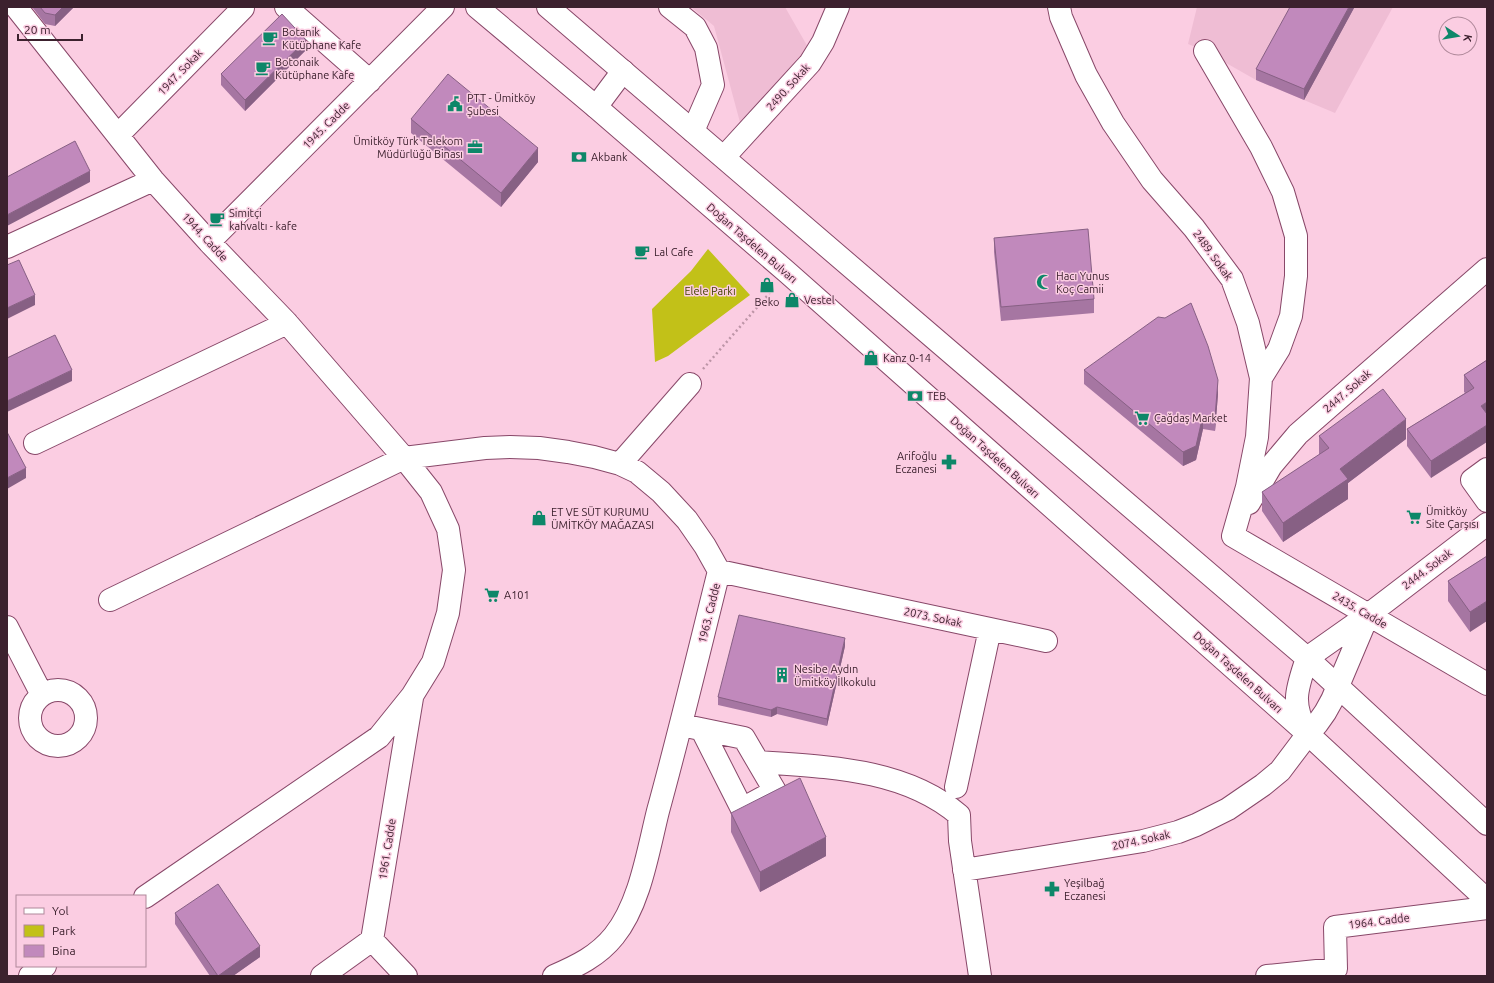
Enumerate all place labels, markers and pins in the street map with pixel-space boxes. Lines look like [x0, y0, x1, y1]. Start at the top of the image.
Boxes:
place label: Botanik Kütüphane Kafe [282, 26, 361, 51]
cafe icon: Botanik Kütüphane Kafe [261, 29, 279, 47]
place label: Botonaik Kütüphane Kafe [275, 56, 354, 81]
cafe icon: Botonaik Kütüphane Kafe [254, 59, 272, 77]
place label: PTT - Ümitköy Şubesi [467, 92, 536, 117]
public building icon: PTT - Ümitköy Şubesi [446, 95, 464, 113]
place label: Ümitköy Türk Telekom Müdürlüğü Binası [353, 135, 463, 160]
office icon: Ümitköy Türk Telekom Müdürlüğü Binası [466, 138, 484, 156]
bank icon: Akbank [570, 148, 588, 166]
place label: Akbank [591, 151, 628, 163]
place label: Simitçi kahvaltı - kafe [229, 207, 297, 232]
cafe icon: Simitçi kahvaltı - kafe [208, 210, 226, 228]
cafe icon: Lal Cafe [633, 243, 651, 261]
place label: Lal Cafe [654, 246, 693, 258]
place label: Hacı Yunus Koç Camii [1056, 270, 1110, 295]
mosque icon: Hacı Yunus Koç Camii [1035, 273, 1053, 291]
shop icon: Beko [758, 276, 776, 294]
shop icon: Vestel [783, 291, 801, 309]
place label: Vestel [804, 294, 835, 306]
place label: Beko [755, 296, 779, 308]
shop icon: Kanz 0-14 [862, 349, 880, 367]
place label: Kanz 0-14 [883, 352, 931, 364]
bank icon: TEB [906, 387, 924, 405]
place label: TEB [927, 390, 946, 402]
supermarket icon: Çağdaş Market [1133, 409, 1151, 427]
place label: Çağdaş Market [1154, 412, 1228, 424]
place label: Arifoğlu Eczanesi [895, 450, 937, 475]
pharmacy icon: Arifoğlu Eczanesi [940, 453, 958, 471]
place label: Ümitköy Site Çarşısı [1426, 505, 1479, 530]
place label: ET VE SÜT KURUMU ÜMİTKÖY MAĞAZASI [551, 506, 654, 531]
supermarket icon: Ümitköy Site Çarşısı [1405, 508, 1423, 526]
shop icon: ET VE SÜT KURUMU ÜMİTKÖY MAĞAZASI [530, 509, 548, 527]
supermarket icon: A101 [483, 586, 501, 604]
place label: A101 [504, 589, 530, 601]
place label: Nesibe Aydın Ümitköy İlkokulu [794, 663, 876, 688]
building icon: Nesibe Aydın Ümitköy İlkokulu [773, 666, 791, 684]
place label: Yeşilbağ Eczanesi [1064, 877, 1106, 902]
pharmacy icon: Yeşilbağ Eczanesi [1043, 880, 1061, 898]

